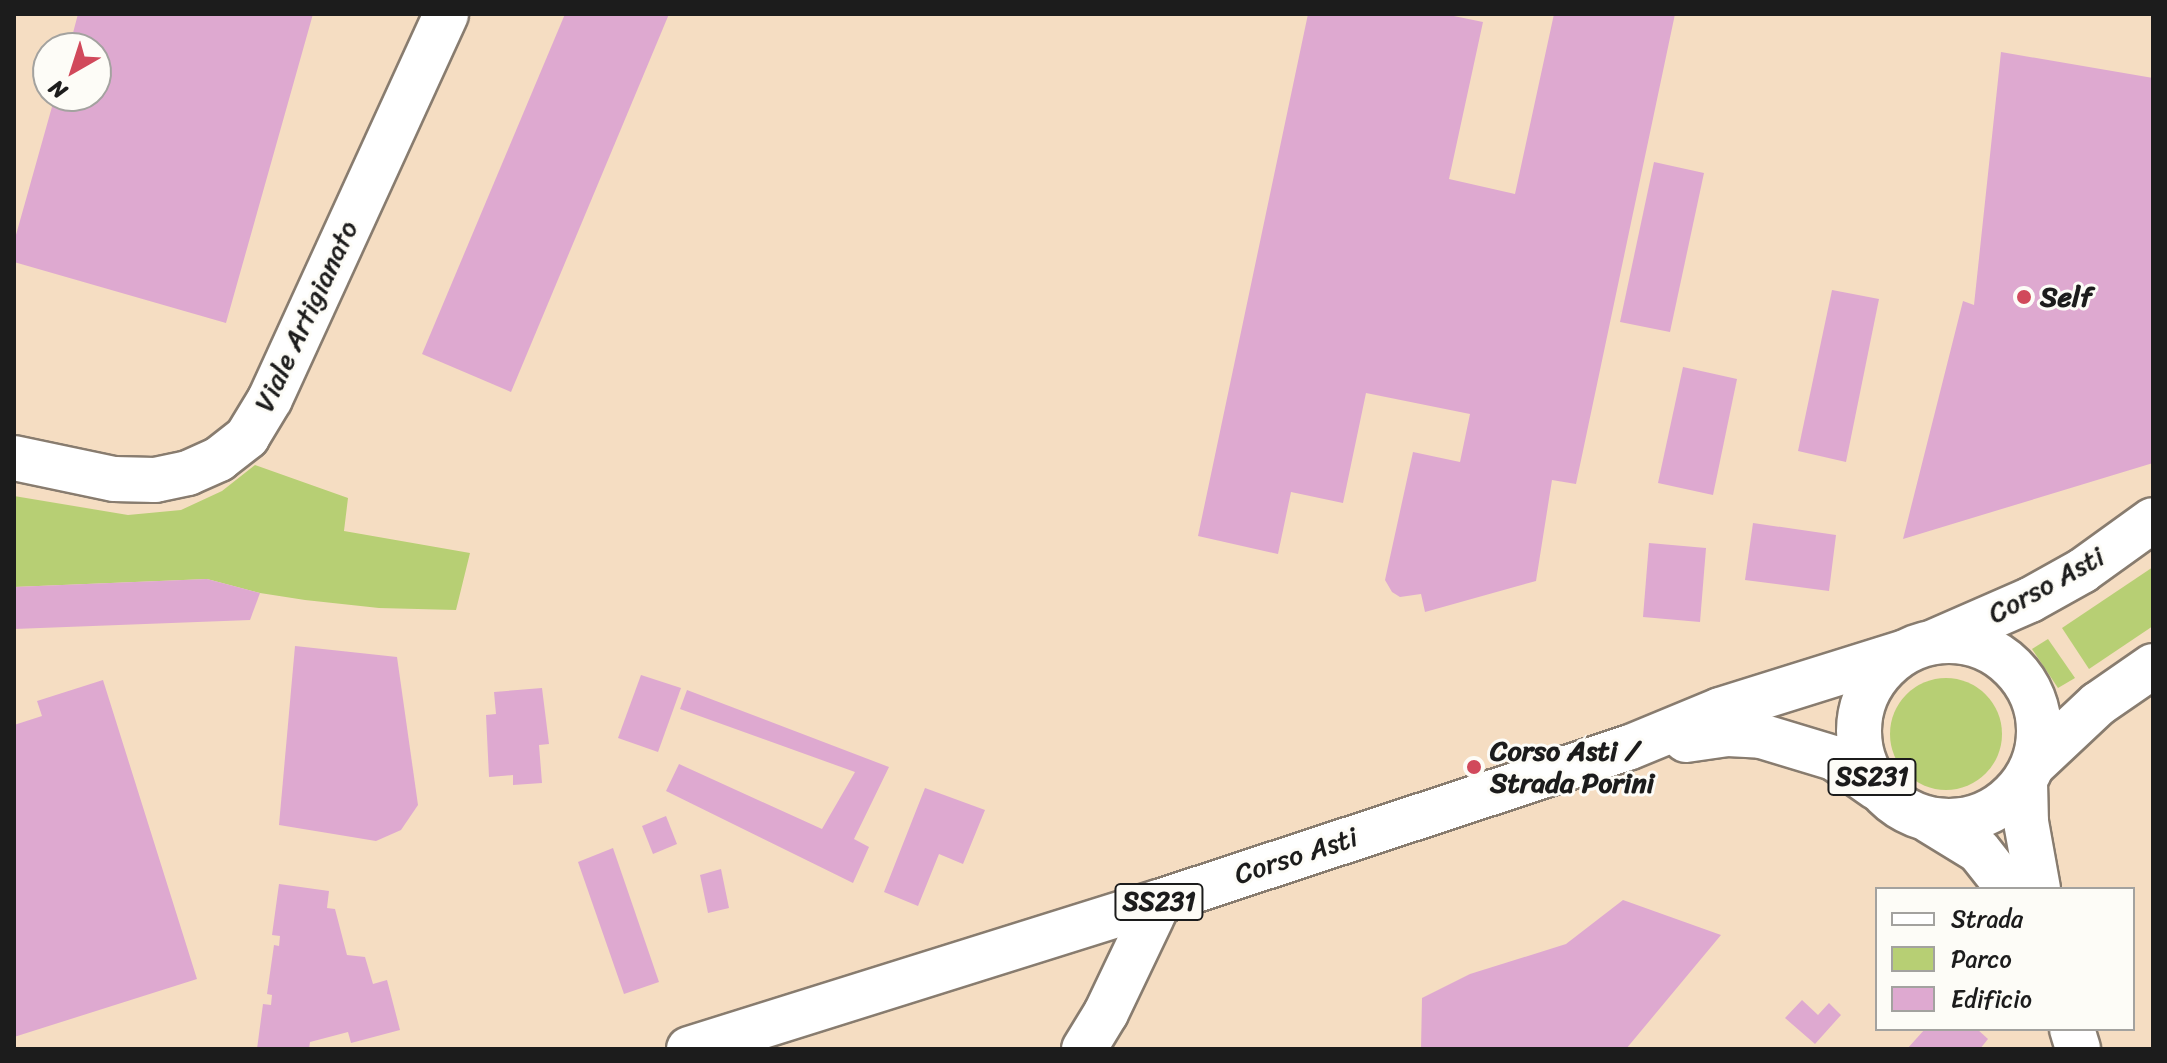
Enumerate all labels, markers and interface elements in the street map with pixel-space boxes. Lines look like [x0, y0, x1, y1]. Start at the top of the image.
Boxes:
north arrow [32, 32, 112, 112]
text: N [40, 70, 76, 109]
street label: Viale Artigianato [247, 214, 365, 418]
place label: Self [2040, 280, 2092, 314]
marker: Self [2015, 288, 2033, 306]
street label: Corso Asti [1982, 539, 2110, 631]
place label: Corso Asti / Strada Porini [1490, 734, 1655, 800]
road number: SS231 [1826, 755, 1918, 799]
marker: Corso Asti / Strada Porini [1465, 758, 1483, 776]
street label: Corso Asti [1230, 820, 1362, 892]
road number: SS231 [1113, 880, 1205, 924]
legend [1875, 887, 2135, 1031]
text: Strada [1951, 898, 2023, 940]
text: Parco [1951, 938, 2012, 980]
text: Edificio [1951, 978, 2032, 1020]

